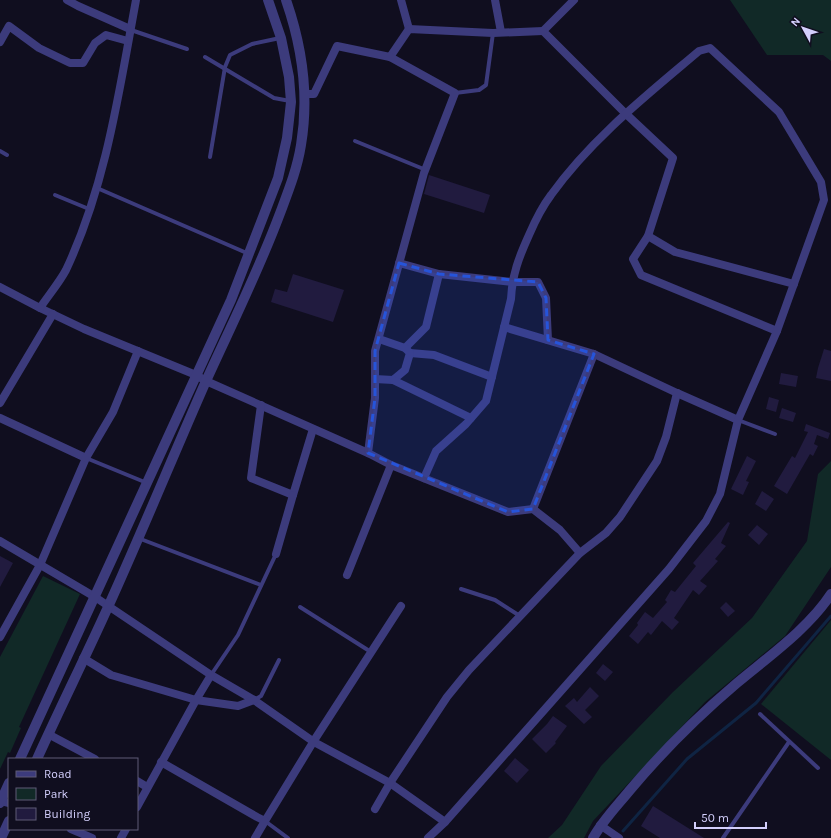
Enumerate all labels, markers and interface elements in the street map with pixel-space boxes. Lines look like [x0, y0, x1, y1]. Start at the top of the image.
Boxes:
north arrow [783, 8, 823, 48]
text: N [788, 15, 803, 29]
legend [8, 758, 138, 830]
text: Road [44, 767, 72, 781]
text: Park [44, 787, 69, 801]
scale bar [695, 804, 766, 830]
text: Building [44, 807, 91, 821]
text: 50 m [701, 811, 729, 825]

